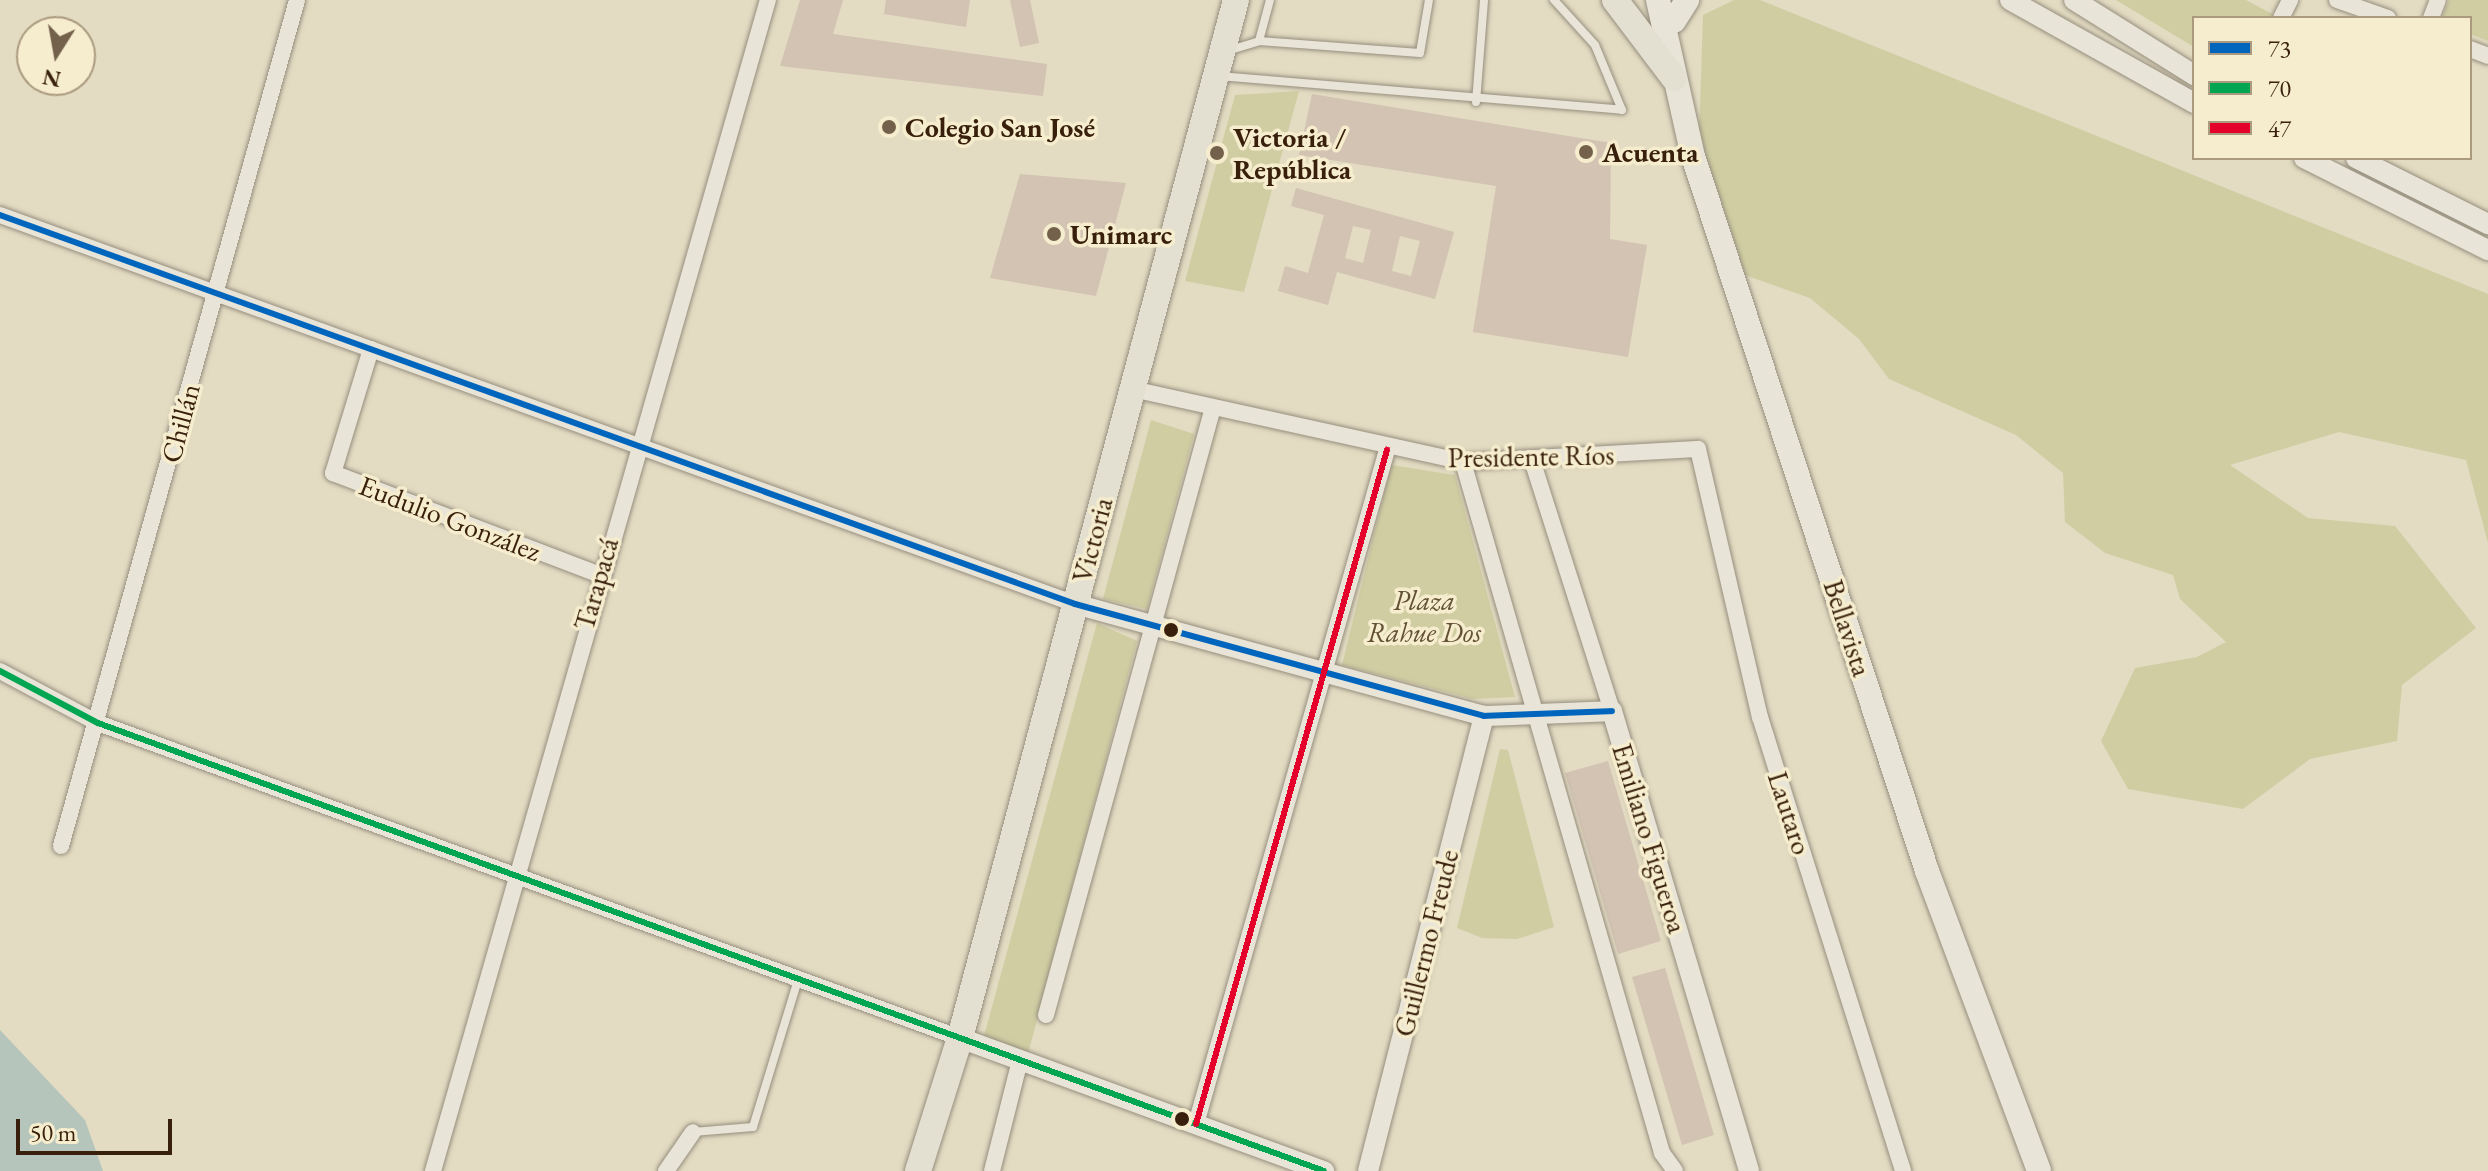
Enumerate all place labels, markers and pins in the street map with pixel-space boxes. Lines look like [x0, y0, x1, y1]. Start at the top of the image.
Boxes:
place label: Colegio San José [905, 110, 1095, 144]
marker: Colegio San José [880, 118, 898, 136]
place label: Victoria / República [1233, 120, 1351, 186]
place label: Acuenta [1602, 135, 1698, 169]
marker: Acuenta [1577, 143, 1595, 161]
marker: Victoria / República [1208, 144, 1226, 162]
place label: Unimarc [1070, 217, 1172, 251]
marker: Unimarc [1045, 225, 1063, 243]
unlabelled marker [1163, 622, 1179, 638]
unlabelled marker [1174, 1111, 1190, 1127]

